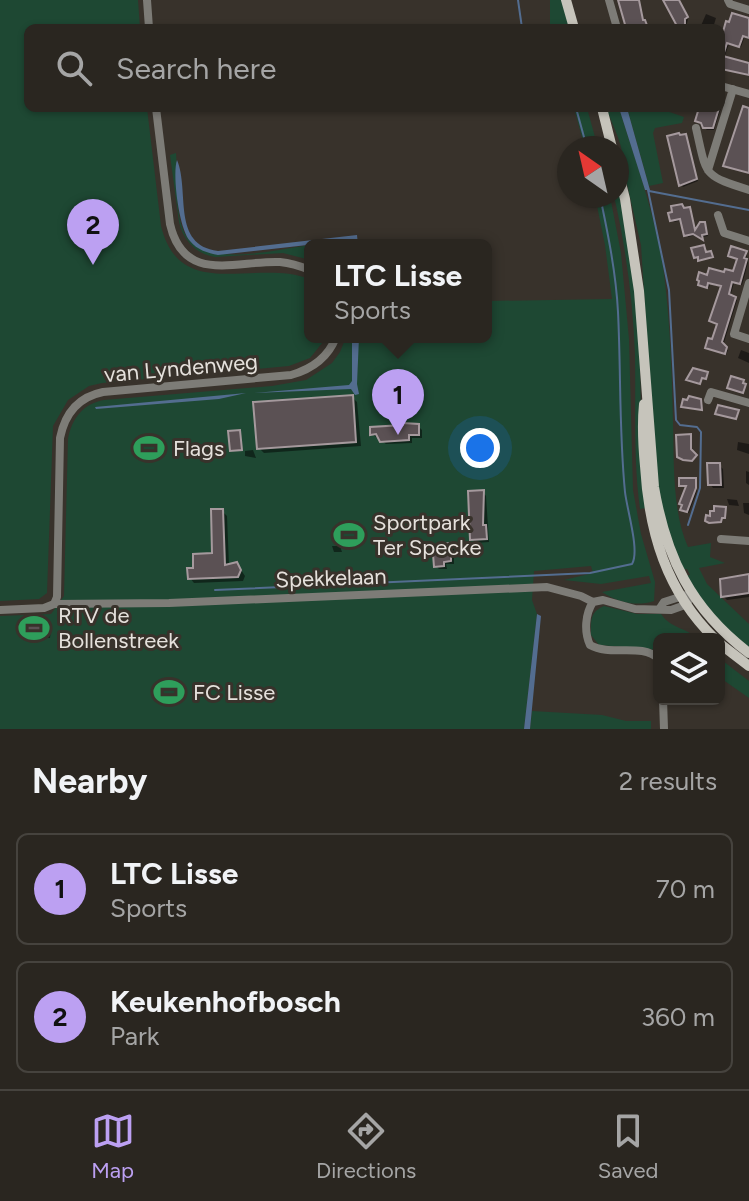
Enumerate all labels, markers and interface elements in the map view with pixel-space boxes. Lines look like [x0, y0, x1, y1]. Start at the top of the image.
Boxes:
search box [24, 24, 725, 112]
icon: search [52, 46, 96, 90]
text: Search here [116, 50, 276, 87]
north arrow [557, 136, 629, 208]
pin: 2 [67, 199, 119, 265]
popup [304, 239, 492, 343]
text: LTC Lisse [334, 257, 462, 294]
text: Sports [334, 294, 411, 326]
street label: van Lyndenweg [103, 348, 259, 388]
pin: 1 [372, 369, 424, 435]
your location [460, 428, 500, 468]
sports icon: Flags [132, 431, 166, 465]
place label: Flags [173, 435, 224, 462]
place label: Sportpark Ter Specke [373, 509, 482, 561]
sports icon: Sportpark Ter Specke [332, 518, 366, 552]
street label: Spekkelaan [275, 563, 387, 593]
place label: RTV de Bollenstreek [58, 602, 179, 654]
sports icon: RTV de Bollenstreek [17, 611, 51, 645]
map controls [653, 633, 725, 705]
button: layers [653, 633, 725, 705]
sports icon: FC Lisse [152, 675, 186, 709]
place label: FC Lisse [193, 679, 275, 706]
text: Nearby [32, 761, 147, 802]
text: 2 results [619, 765, 717, 797]
text: LTC Lisse [110, 855, 238, 892]
text: 1 [55, 873, 65, 905]
text: 70 m [656, 873, 715, 905]
text: Sports [110, 892, 187, 924]
text: Keukenhofbosch [110, 983, 341, 1020]
text: 2 [52, 1001, 68, 1033]
text: 360 m [641, 1001, 715, 1033]
text: Park [110, 1020, 159, 1052]
tab: Map [91, 1109, 135, 1184]
tab: Directions [316, 1109, 416, 1184]
tab: Saved [598, 1109, 658, 1184]

